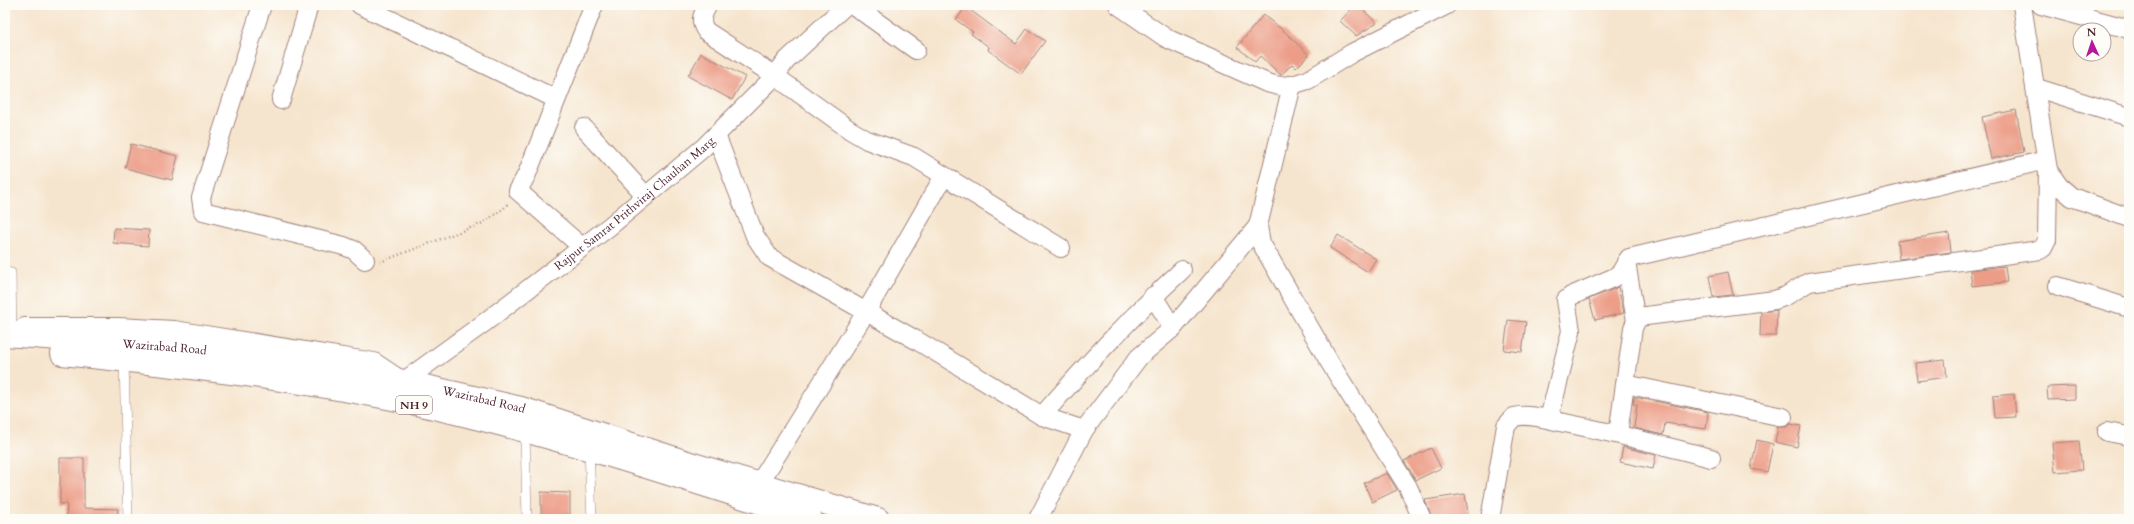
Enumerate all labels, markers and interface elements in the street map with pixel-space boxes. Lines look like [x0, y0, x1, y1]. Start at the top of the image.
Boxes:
north arrow [2072, 22, 2112, 62]
text: N [2086, 25, 2097, 40]
street label: Rajput Samrat Prithviraj Chauhan Marg [551, 133, 718, 274]
street label: Wazirabad Road [121, 336, 208, 359]
street label: Wazirabad Road [440, 382, 528, 417]
road number: NH 9 [396, 396, 432, 414]

